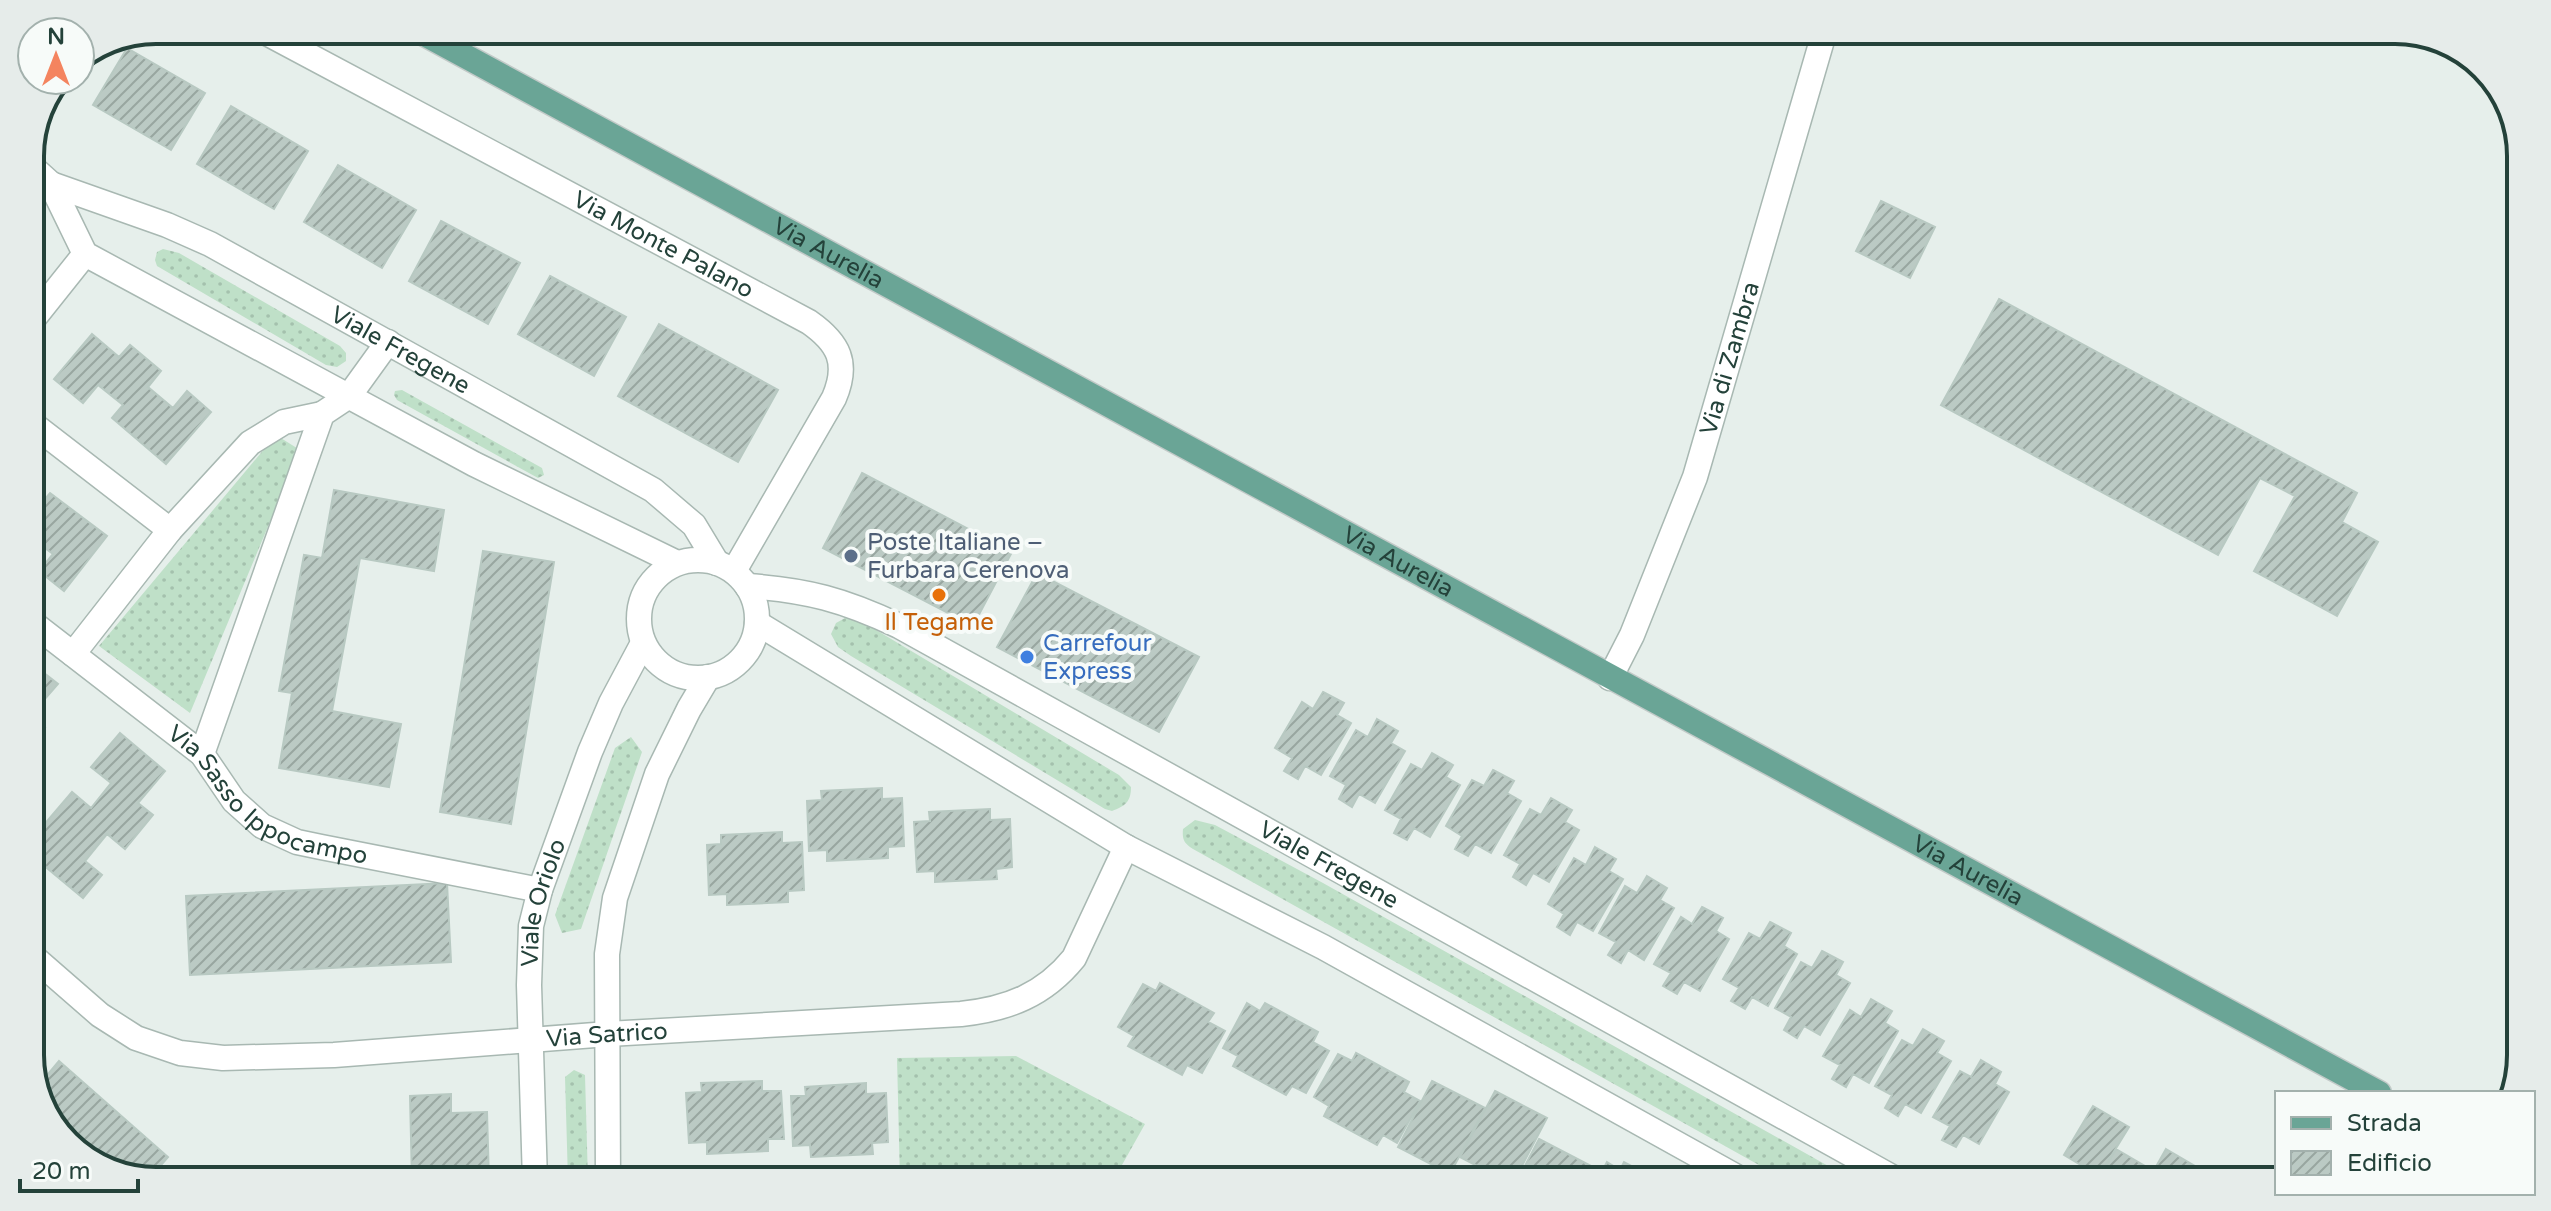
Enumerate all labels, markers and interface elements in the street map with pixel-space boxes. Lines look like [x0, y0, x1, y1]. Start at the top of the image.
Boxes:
north arrow [16, 16, 96, 96]
text: N [47, 24, 65, 50]
street label: Via Monte Palano [568, 184, 759, 304]
street label: Via Aurelia [768, 211, 889, 295]
street label: Via di Zambra [1693, 278, 1766, 438]
street label: Viale Fregene [326, 299, 475, 400]
street label: Via Aurelia [1338, 520, 1459, 603]
place label: Poste Italiane – Furbara Cerenova [867, 528, 1070, 585]
marker: Poste Italiane – Furbara Cerenova [842, 547, 860, 565]
marker: Il Tegame [930, 586, 948, 604]
place label: Il Tegame [884, 608, 994, 637]
place label: Carrefour Express [1043, 629, 1152, 686]
marker: Carrefour Express [1018, 648, 1036, 666]
street label: Via Sasso Ippocampo [162, 718, 370, 870]
street label: Viale Fregene [1254, 814, 1404, 915]
street label: Via Aurelia [1907, 828, 2029, 912]
street label: Viale Oriolo [515, 835, 572, 967]
street label: Via Satrico [545, 1016, 668, 1053]
legend [2275, 1091, 2535, 1195]
text: Strada [2347, 1109, 2422, 1138]
scale bar [20, 1143, 138, 1193]
text: Edificio [2347, 1149, 2432, 1178]
text: 20 m [32, 1157, 90, 1186]

